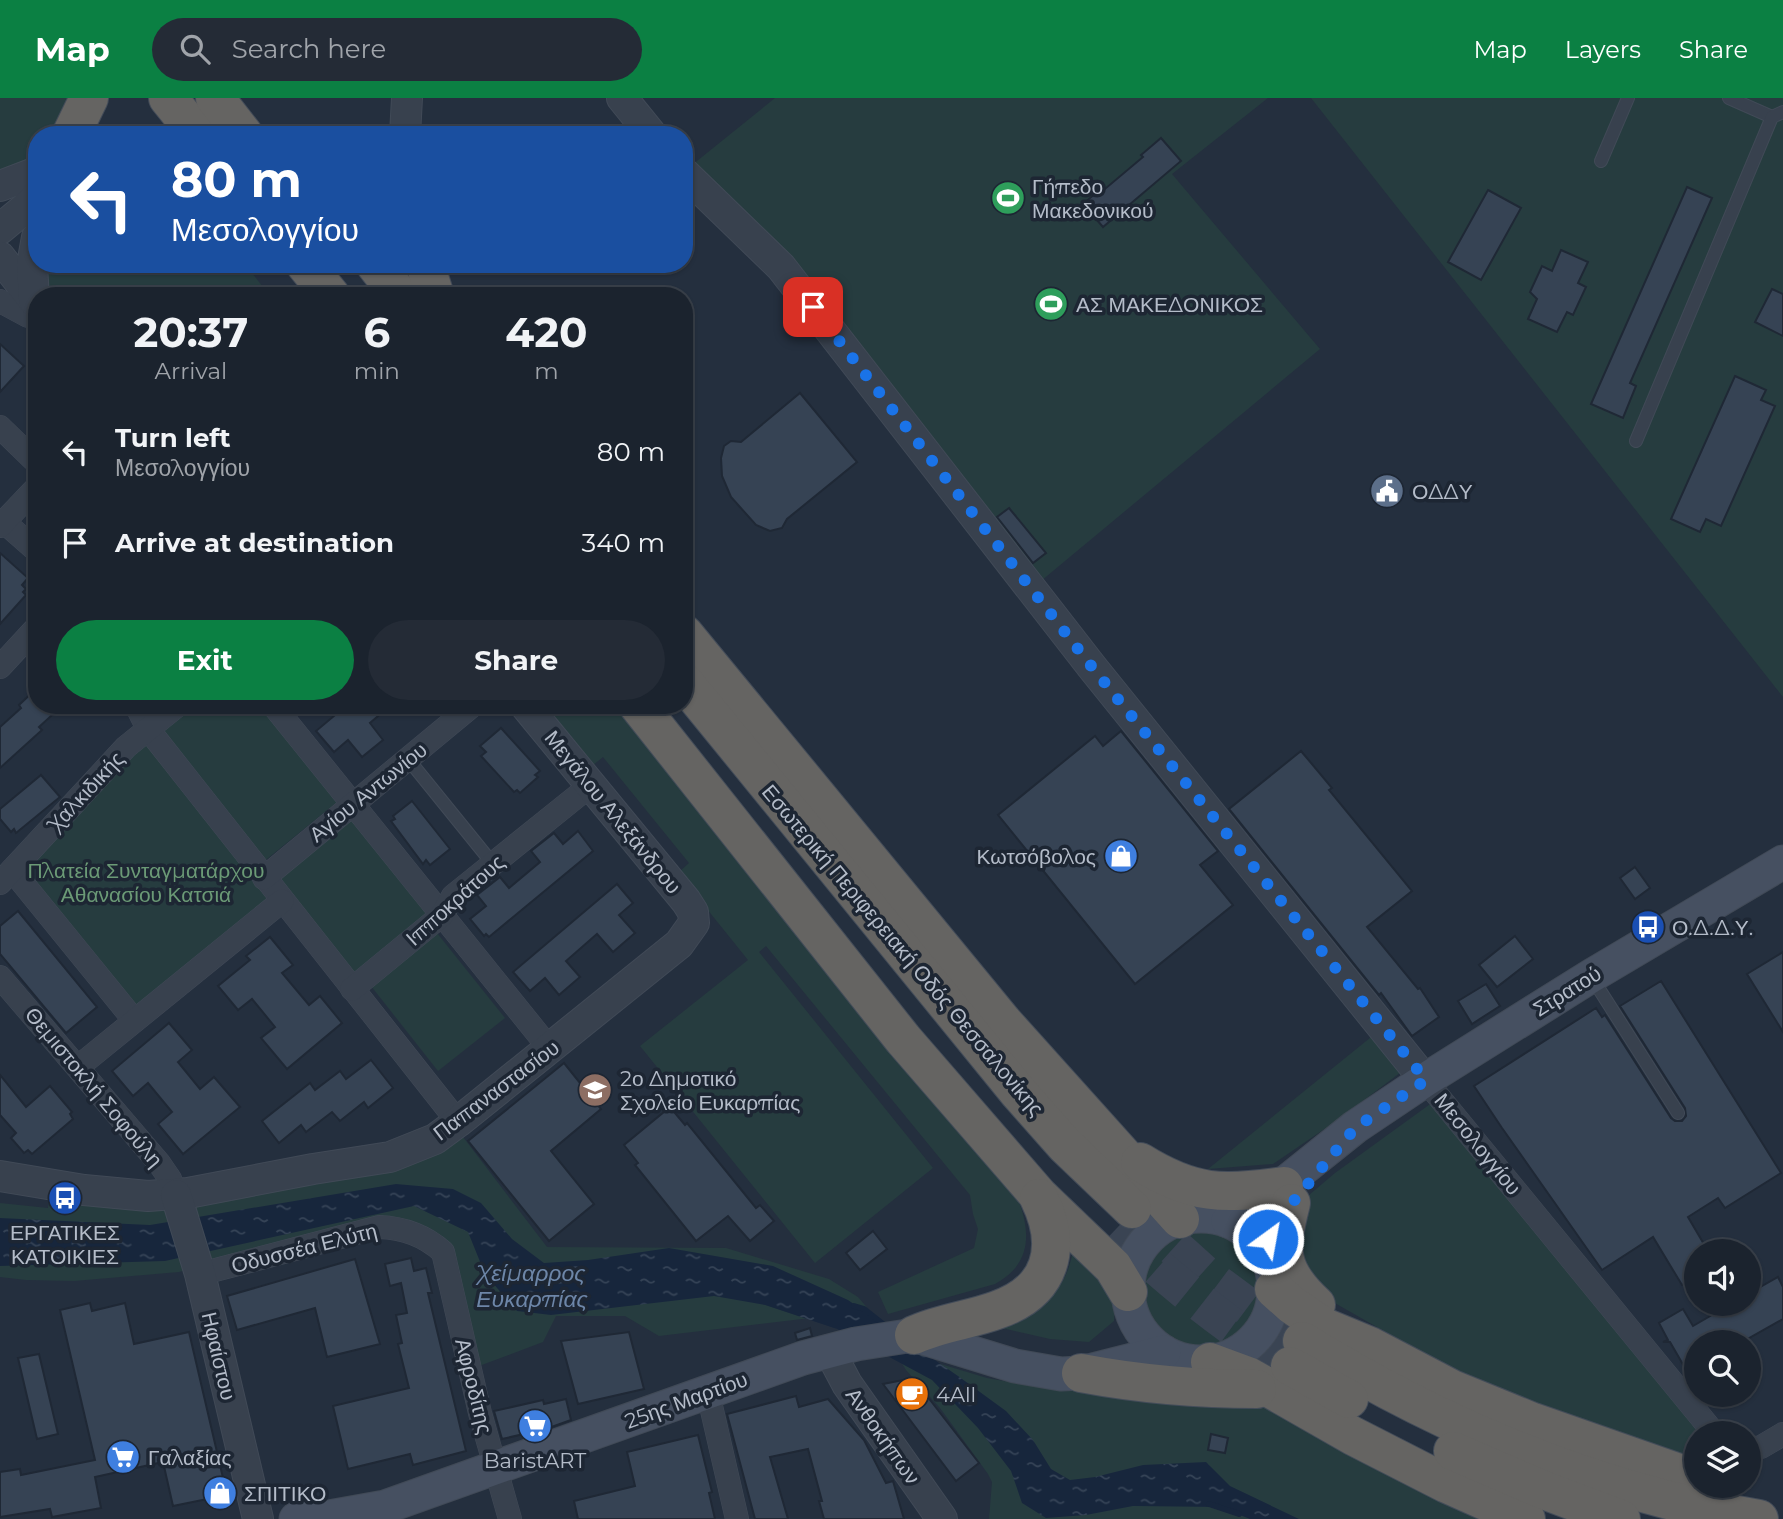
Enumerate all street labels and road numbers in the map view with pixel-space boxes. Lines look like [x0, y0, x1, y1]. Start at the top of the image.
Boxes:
street label: Μεγάλου Αλεξάνδρου [540, 725, 686, 899]
street label: Αγίου Αντωνίου [304, 737, 432, 847]
street label: Χαλκιδικής [41, 746, 129, 838]
street label: Εσωτερική Περιφερειακή Οδός Θεσσαλονίκης [757, 779, 1049, 1121]
street label: Ιπποκράτους [401, 849, 509, 951]
street label: Στρατού [1528, 960, 1606, 1022]
street label: Θεμιστοκλή Σοφούλη [20, 1002, 168, 1172]
street label: Παπαναστασίου [428, 1035, 564, 1145]
street label: Μεσολογγίου [1429, 1088, 1527, 1200]
street label: Οδυσσέα Ελύτη [229, 1218, 379, 1278]
street label: Ηφαίστου [197, 1309, 241, 1403]
street label: Αφροδίτης [450, 1336, 498, 1436]
street label: 25ης Μαρτίου [621, 1366, 751, 1434]
street label: Ανθοκήπων [841, 1383, 925, 1489]

